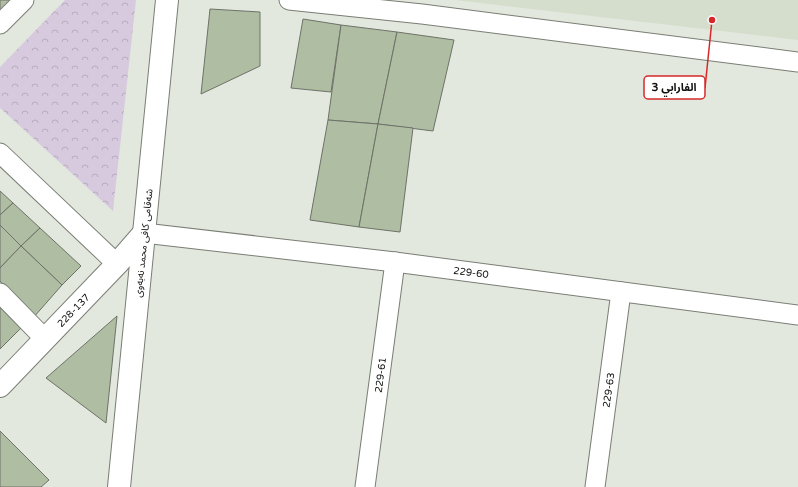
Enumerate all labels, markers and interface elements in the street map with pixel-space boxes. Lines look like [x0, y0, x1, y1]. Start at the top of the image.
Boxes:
callout: الفارابي 3 [644, 76, 705, 99]
text: الفارابي 3 [652, 81, 696, 97]
street label: شەقامی کافی محمد نەبەوی [132, 188, 156, 298]
street label: 229-60 [453, 265, 489, 281]
street label: 228-137 [55, 292, 93, 330]
street label: 229-61 [373, 357, 389, 393]
street label: 229-63 [601, 372, 617, 409]

